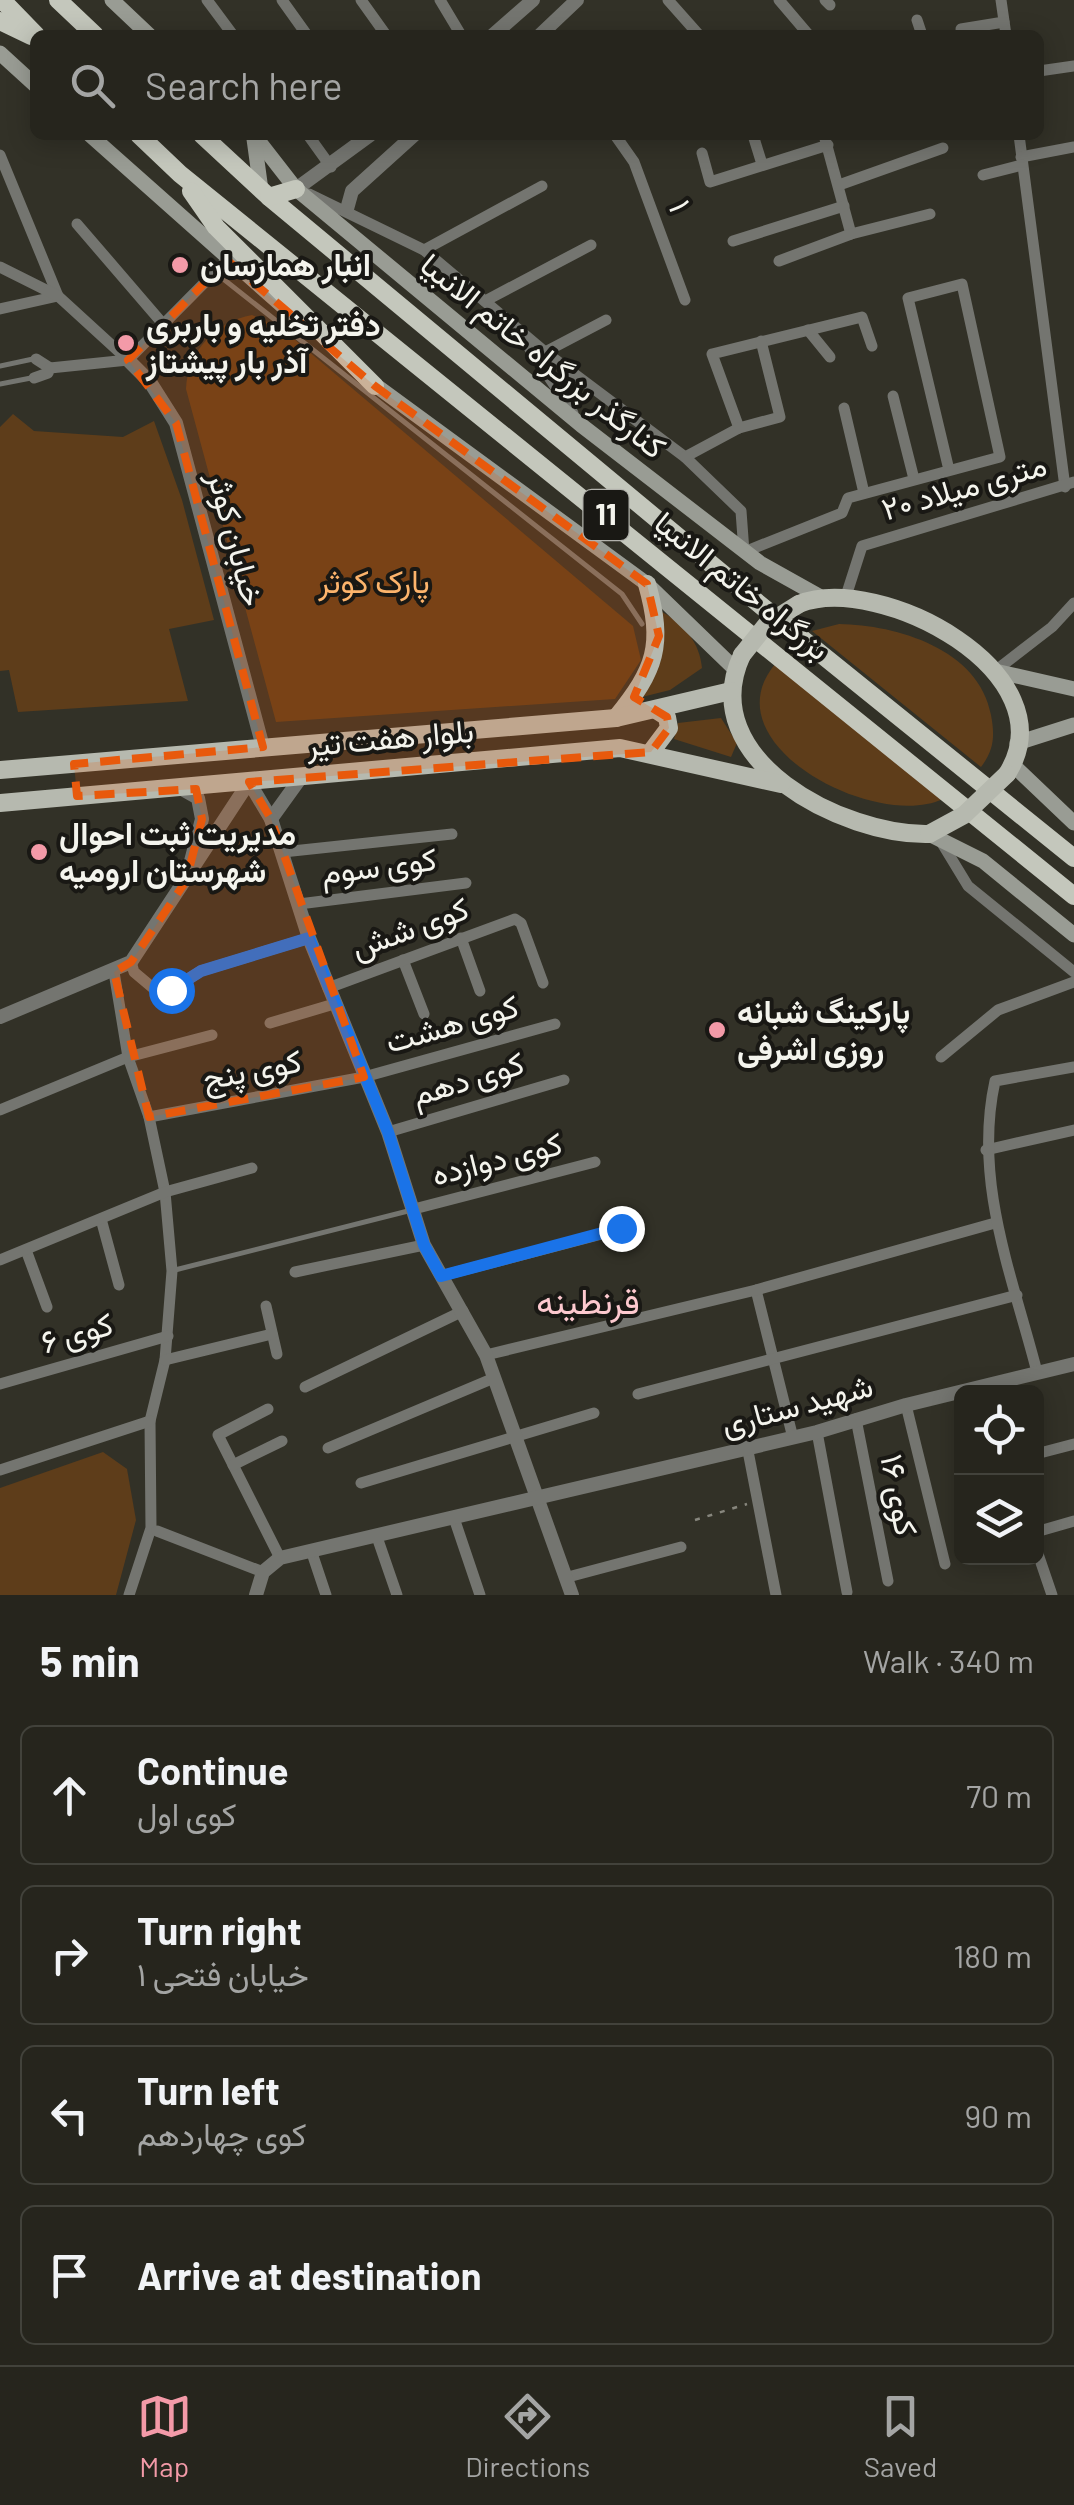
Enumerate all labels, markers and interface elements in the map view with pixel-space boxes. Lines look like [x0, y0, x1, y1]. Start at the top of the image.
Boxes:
search box [30, 30, 1044, 140]
icon: search [65, 58, 120, 113]
text: Search here [145, 62, 343, 108]
street label: ۱ [662, 194, 701, 216]
place label: انبار همارسان [200, 244, 371, 285]
street label: کنارگذر بزرگراه خاتم الانبیا [411, 244, 675, 468]
marker: انبار همارسان [169, 254, 191, 276]
place label: دفتر تخلیه و باربری آذر بار پیشتاز [145, 304, 381, 384]
marker: دفتر تخلیه و باربری آذر بار پیشتاز [115, 332, 137, 354]
street label: ۲۰ متری میلاد [877, 443, 1051, 530]
street label: خیابان کوثر [199, 466, 274, 611]
road number: 11 [584, 490, 628, 540]
street label: بزرگراه خاتم الانبیا [645, 502, 839, 670]
park label: پارک کوثر [317, 561, 430, 604]
street label: بلوار هفت تیر [304, 710, 475, 765]
place label: مدیریت ثبت احوال شهرستان ارومیه [59, 813, 296, 891]
street label: کوی سوم [319, 838, 439, 894]
marker: مدیریت ثبت احوال شهرستان ارومیه [28, 841, 50, 863]
street label: کوی شش [345, 887, 474, 968]
route start [149, 968, 195, 1014]
street label: کوی هشت [381, 985, 523, 1062]
place label: پارکینگ شبانه روزی اشرفی [737, 991, 910, 1069]
marker: پارکینگ شبانه روزی اشرفی [706, 1019, 728, 1041]
street label: کوی پنج [199, 1040, 305, 1101]
street label: کوی دهم [407, 1042, 529, 1116]
street label: کوی دوازده [427, 1123, 566, 1194]
route end [599, 1206, 645, 1252]
district label: قرنطینه [536, 1279, 640, 1324]
street label: کوی ۶ [36, 1303, 118, 1362]
street label: شهید ستاری [716, 1365, 877, 1444]
map controls [954, 1385, 1044, 1565]
button: locate [954, 1385, 1044, 1475]
street label: کوی ۱۶ [872, 1451, 927, 1539]
button: layers [954, 1475, 1044, 1565]
text: 5 min [40, 1635, 140, 1685]
text: Walk · 340 m [863, 1641, 1034, 1679]
text: Continue [137, 1747, 288, 1793]
icon: ahead [42, 1768, 97, 1823]
text: 70 m [966, 1776, 1032, 1814]
text: کوی اول [137, 1794, 237, 1832]
text: Turn right [137, 1907, 302, 1953]
icon: right [42, 1928, 97, 1983]
text: 180 m [953, 1936, 1032, 1974]
text: خیابان فتحی ۱ [137, 1954, 309, 1992]
text: Turn left [137, 2067, 280, 2113]
icon: left [42, 2088, 97, 2143]
text: 90 m [964, 2096, 1032, 2134]
text: کوی چهاردهم [137, 2114, 306, 2152]
icon: arrive [42, 2248, 97, 2303]
text: Arrive at destination [137, 2252, 482, 2298]
tab: Map [137, 2389, 192, 2483]
tab: Directions [465, 2389, 590, 2483]
tab: Saved [864, 2389, 937, 2483]

